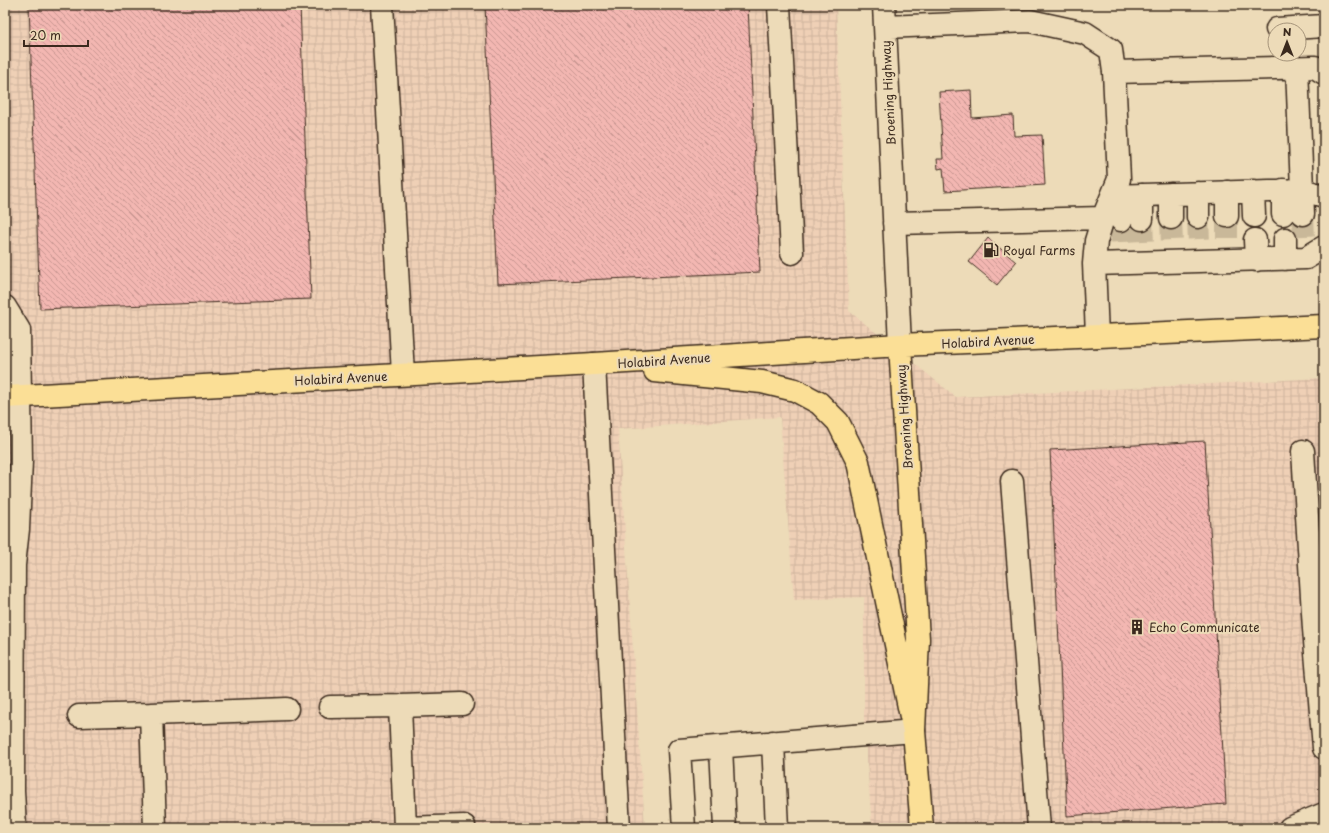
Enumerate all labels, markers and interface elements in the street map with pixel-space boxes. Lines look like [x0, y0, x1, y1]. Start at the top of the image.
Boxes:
scale bar [24, 22, 88, 48]
north arrow [1267, 22, 1307, 62]
text: N [1283, 23, 1292, 40]
text: 20 m [30, 26, 61, 44]
street label: Broening Highway [876, 40, 900, 146]
fuel station icon: Royal Farms [982, 241, 1000, 259]
place label: Royal Farms [1003, 241, 1076, 259]
street label: Holabird Avenue [941, 330, 1035, 352]
street label: Holabird Avenue [617, 348, 712, 372]
street label: Broening Highway [891, 364, 917, 470]
street label: Holabird Avenue [294, 367, 388, 389]
building icon: Echo Communicate [1128, 618, 1146, 636]
place label: Echo Communicate [1149, 618, 1260, 636]

